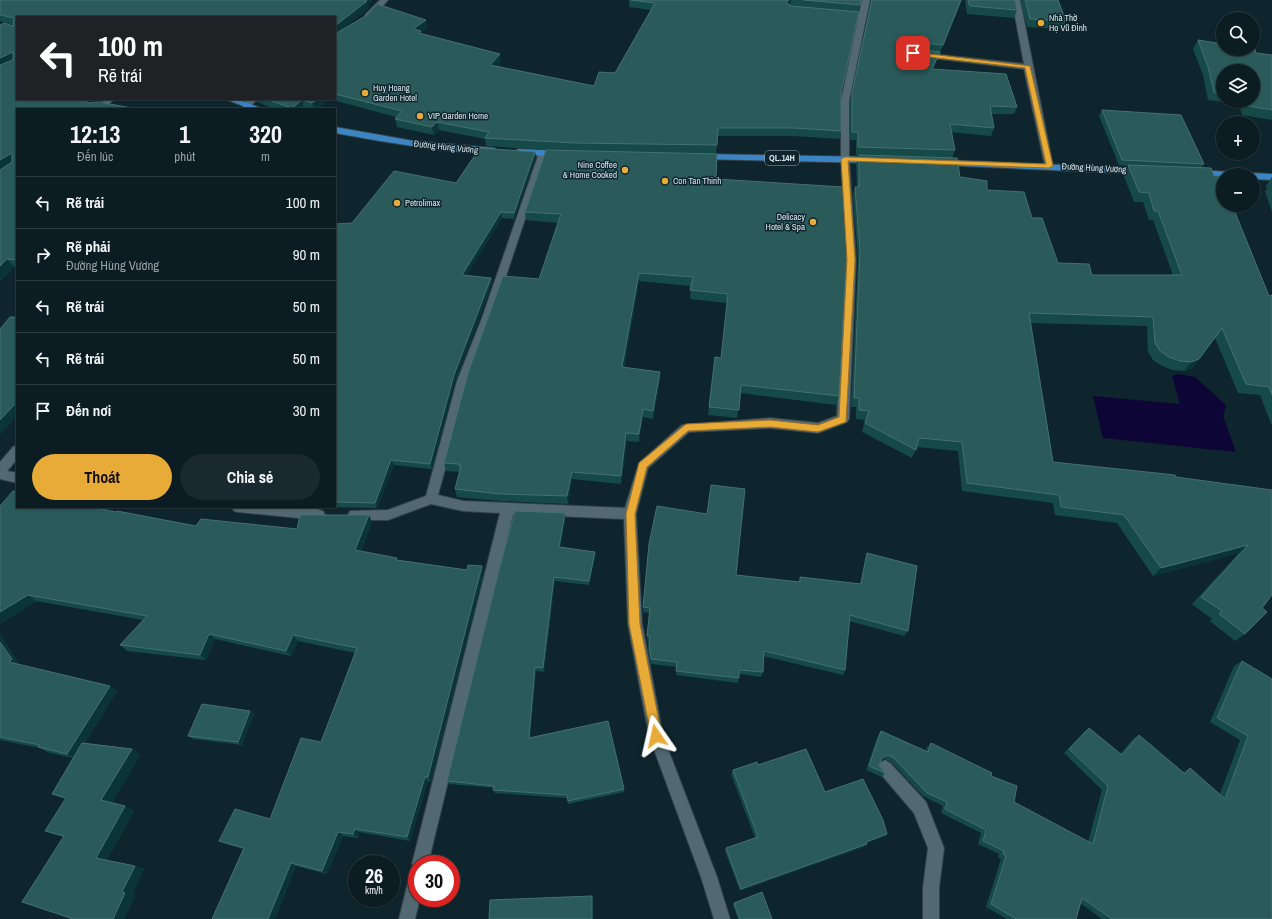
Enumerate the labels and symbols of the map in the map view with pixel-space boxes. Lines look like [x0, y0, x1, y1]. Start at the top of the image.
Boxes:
place label: Nhà Thờ Họ Vũ ĐÌnh [1049, 12, 1087, 34]
marker: Nhà Thờ Họ Vũ ĐÌnh [1036, 18, 1046, 28]
pin [896, 36, 930, 70]
place label: Huy Hoang Garden Hotel [373, 82, 417, 104]
marker: Huy Hoang Garden Hotel [360, 88, 370, 98]
place label: VIP Garden Home [428, 110, 488, 122]
marker: VIP Garden Home [415, 111, 425, 121]
street label: Đường Hùng Vương [413, 138, 480, 156]
road number: QL.14H [765, 151, 799, 165]
place label: Nine Coffee & Home Cooked [563, 159, 617, 181]
street label: Đường Hùng Vương [1061, 160, 1127, 176]
marker: Nine Coffee & Home Cooked [620, 165, 630, 175]
place label: Con Tan Thinh [673, 175, 721, 187]
marker: Con Tan Thinh [660, 176, 670, 186]
place label: Petrolimax [405, 197, 441, 209]
marker: Petrolimax [392, 198, 402, 208]
place label: Delicacy Hotel & Spa [766, 211, 805, 233]
marker: Delicacy Hotel & Spa [808, 217, 818, 227]
position arrow [635, 715, 677, 757]
speed limit sign: 30 [408, 855, 460, 907]

